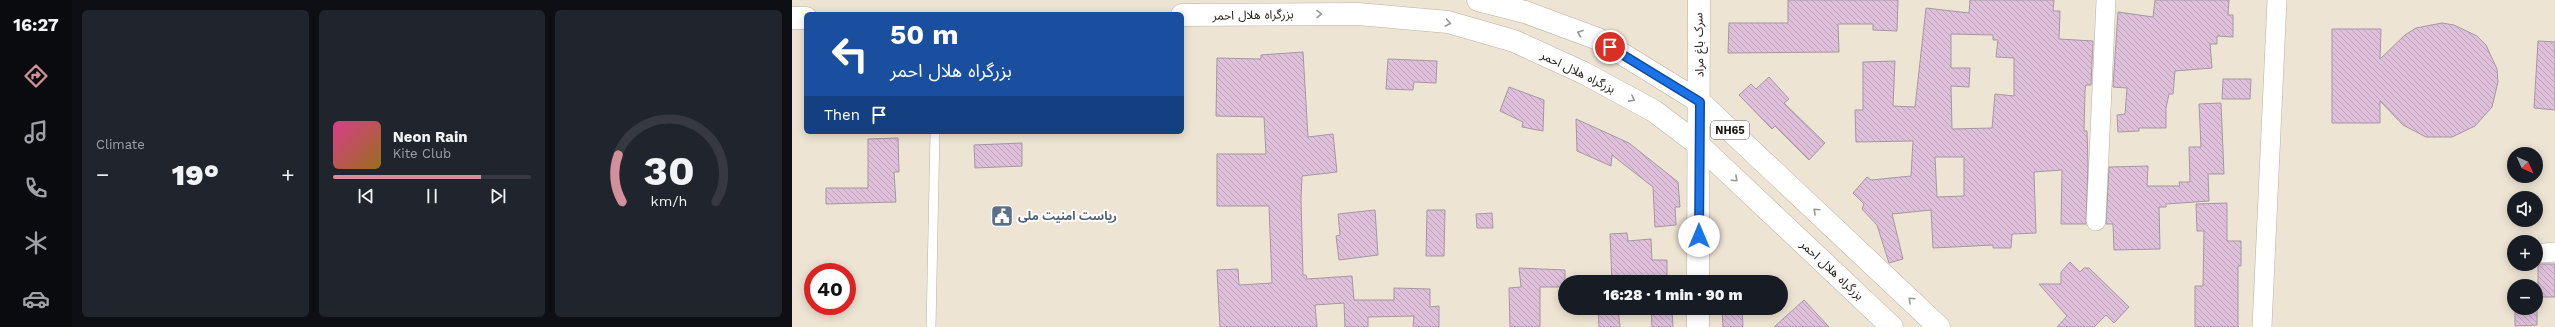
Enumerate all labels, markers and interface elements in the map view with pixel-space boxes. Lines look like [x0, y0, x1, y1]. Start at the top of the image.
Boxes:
street label: بزرگراه هلال احمر [1211, 7, 1294, 23]
one-way arrow [1316, 10, 1322, 18]
street label: سرک باغ مراد [1691, 13, 1709, 77]
text: 16:27 [13, 14, 59, 35]
text: 50 m [890, 18, 959, 51]
one-way arrow [1445, 18, 1452, 27]
icon: left [824, 28, 876, 80]
one-way arrow [1577, 29, 1584, 37]
pin [1593, 30, 1627, 64]
icon: arrive [1599, 36, 1621, 58]
street label: بزرگراه هلال احمر [1538, 47, 1618, 96]
text: بزرگراه هلال احمر [890, 60, 1012, 81]
icon: directions [22, 62, 50, 90]
one-way arrow [1628, 95, 1635, 102]
icon: arrive [868, 104, 890, 126]
text: Then [824, 106, 860, 124]
icon: music [22, 118, 50, 146]
road number: NH65 [1711, 121, 1749, 139]
text: Neon Rain [393, 128, 468, 146]
text: Climate [96, 137, 145, 152]
text: 30 [643, 145, 694, 194]
text: Kite Club [393, 146, 451, 161]
north arrow [2507, 147, 2543, 183]
map controls [2507, 147, 2543, 315]
text: 19° [172, 157, 219, 192]
text: − [96, 162, 109, 187]
text: + [281, 162, 295, 187]
icon: phone [22, 174, 50, 202]
one-way arrow [1730, 174, 1738, 181]
icon: previous [355, 185, 377, 207]
icon: pause [421, 185, 443, 207]
icon: next [487, 185, 509, 207]
button: sound [2507, 191, 2543, 227]
text: km/h [650, 192, 687, 208]
public building icon: ریاست امنیت ملی [989, 203, 1015, 229]
one-way arrow [1813, 208, 1821, 216]
place label: ریاست امنیت ملی [1018, 209, 1117, 223]
position arrow [1678, 215, 1720, 257]
icon: climate [22, 229, 50, 257]
button: + [2507, 235, 2543, 271]
street label: بزرگراه هلال احمر [1797, 236, 1866, 303]
speed limit sign: 40 [804, 263, 856, 315]
button: − [2507, 279, 2543, 315]
icon: car [22, 285, 50, 313]
text: 16:28 · 1 min · 90 m [1603, 286, 1743, 304]
one-way arrow [1908, 297, 1916, 305]

